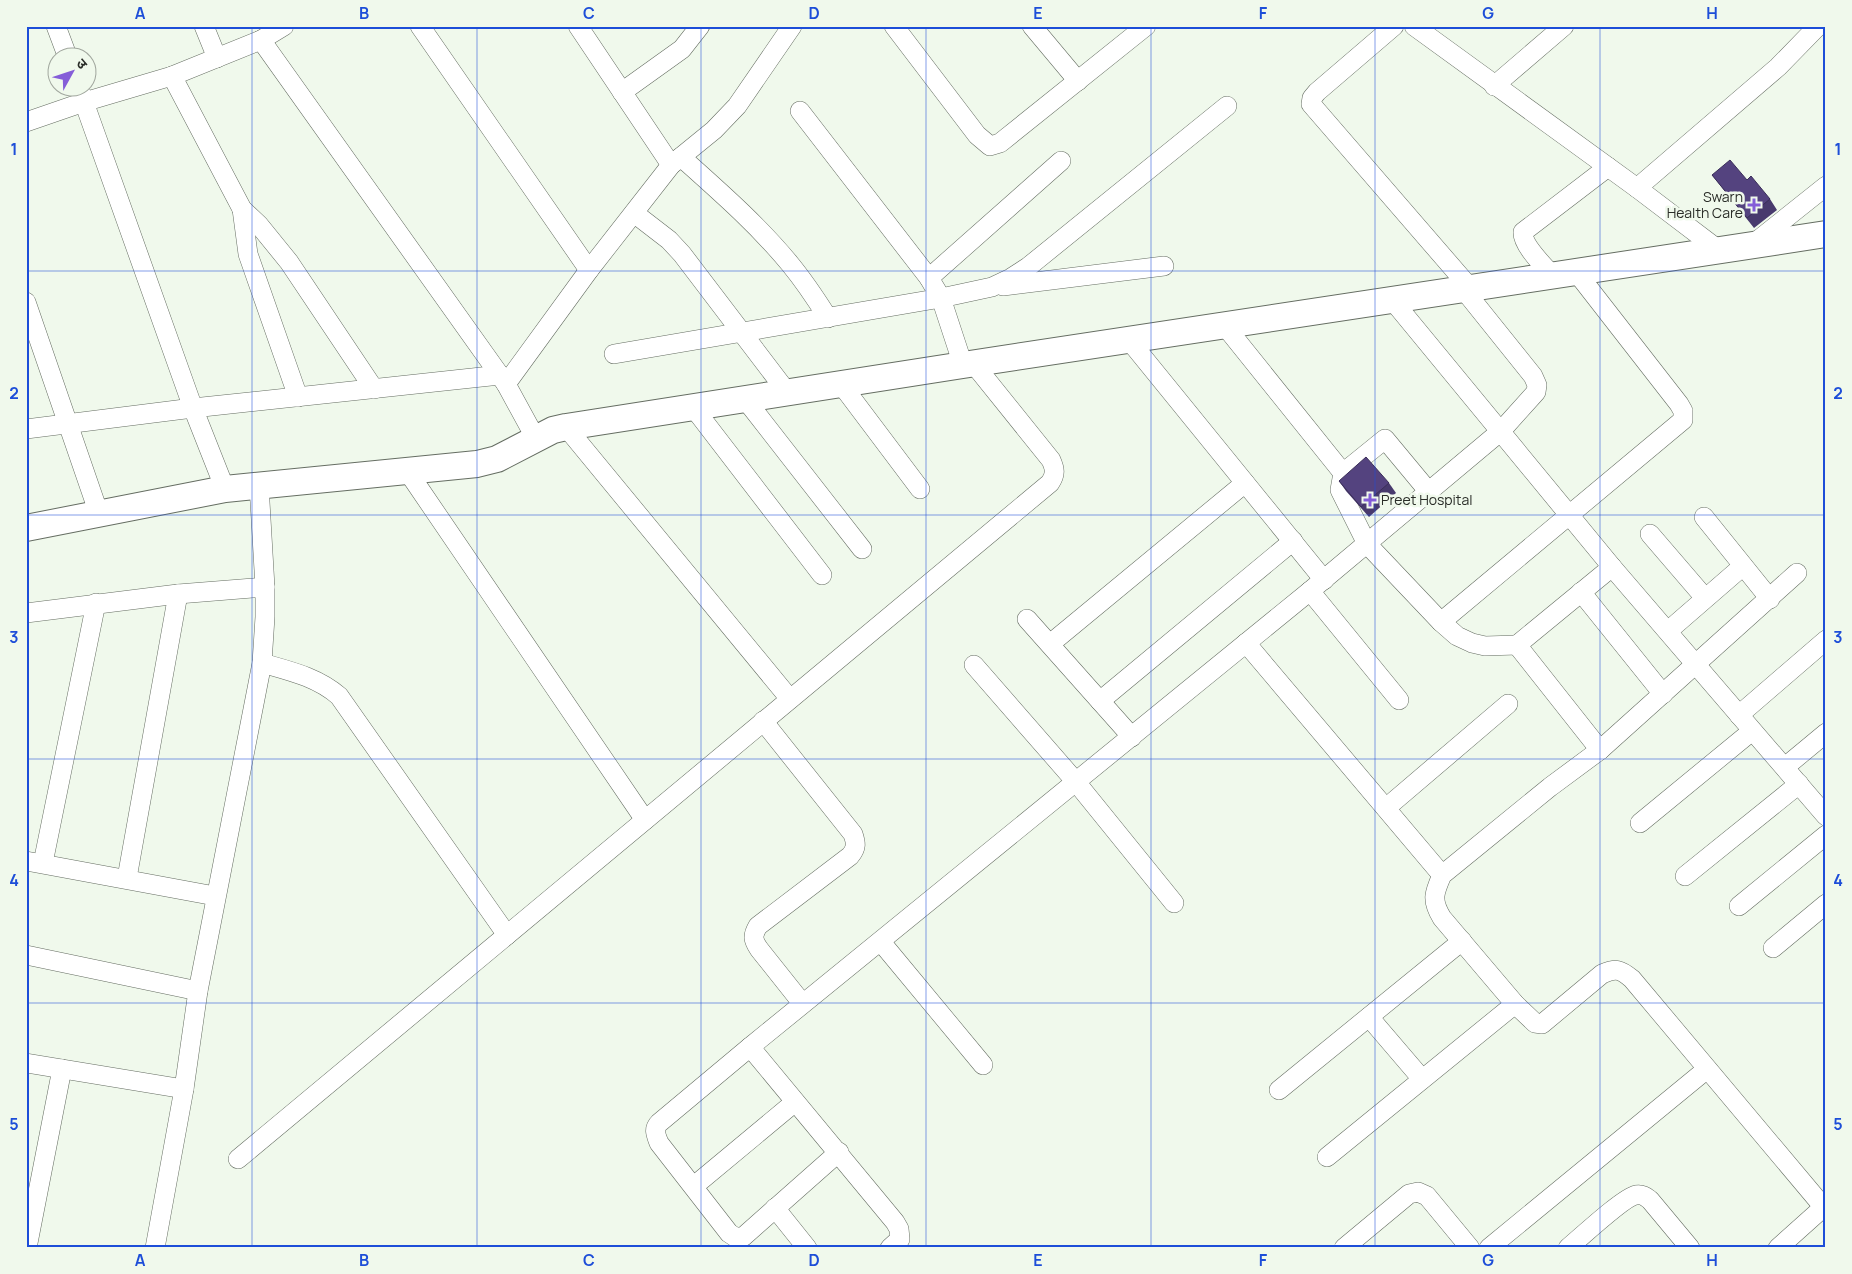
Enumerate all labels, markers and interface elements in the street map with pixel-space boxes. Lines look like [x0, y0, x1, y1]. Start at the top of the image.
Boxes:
text: A [135, 2, 146, 24]
text: B [359, 2, 369, 24]
text: C [583, 2, 595, 24]
text: D [808, 2, 820, 24]
text: E [1033, 2, 1043, 24]
text: F [1259, 2, 1268, 24]
text: G [1482, 2, 1494, 24]
text: H [1706, 2, 1718, 24]
north arrow [48, 48, 98, 98]
text: उ [72, 54, 93, 73]
text: 1 [10, 138, 18, 160]
text: 1 [1834, 138, 1842, 160]
place label: Swarn Health Care [1667, 187, 1743, 222]
marker: Swarn Health Care [1747, 198, 1761, 212]
text: 2 [9, 382, 19, 404]
text: 2 [1833, 382, 1843, 404]
place label: Preet Hospital [1381, 490, 1473, 509]
marker: Preet Hospital [1363, 493, 1377, 507]
text: 3 [9, 626, 19, 648]
text: 3 [1833, 626, 1843, 648]
text: 4 [9, 869, 19, 891]
text: 4 [1833, 869, 1843, 891]
text: 5 [9, 1113, 19, 1135]
text: 5 [1833, 1113, 1843, 1135]
text: A [135, 1249, 146, 1271]
text: B [359, 1249, 369, 1271]
text: C [583, 1249, 595, 1271]
text: D [808, 1249, 820, 1271]
text: E [1033, 1249, 1043, 1271]
text: F [1259, 1249, 1268, 1271]
text: G [1482, 1249, 1494, 1271]
text: H [1706, 1249, 1718, 1271]

